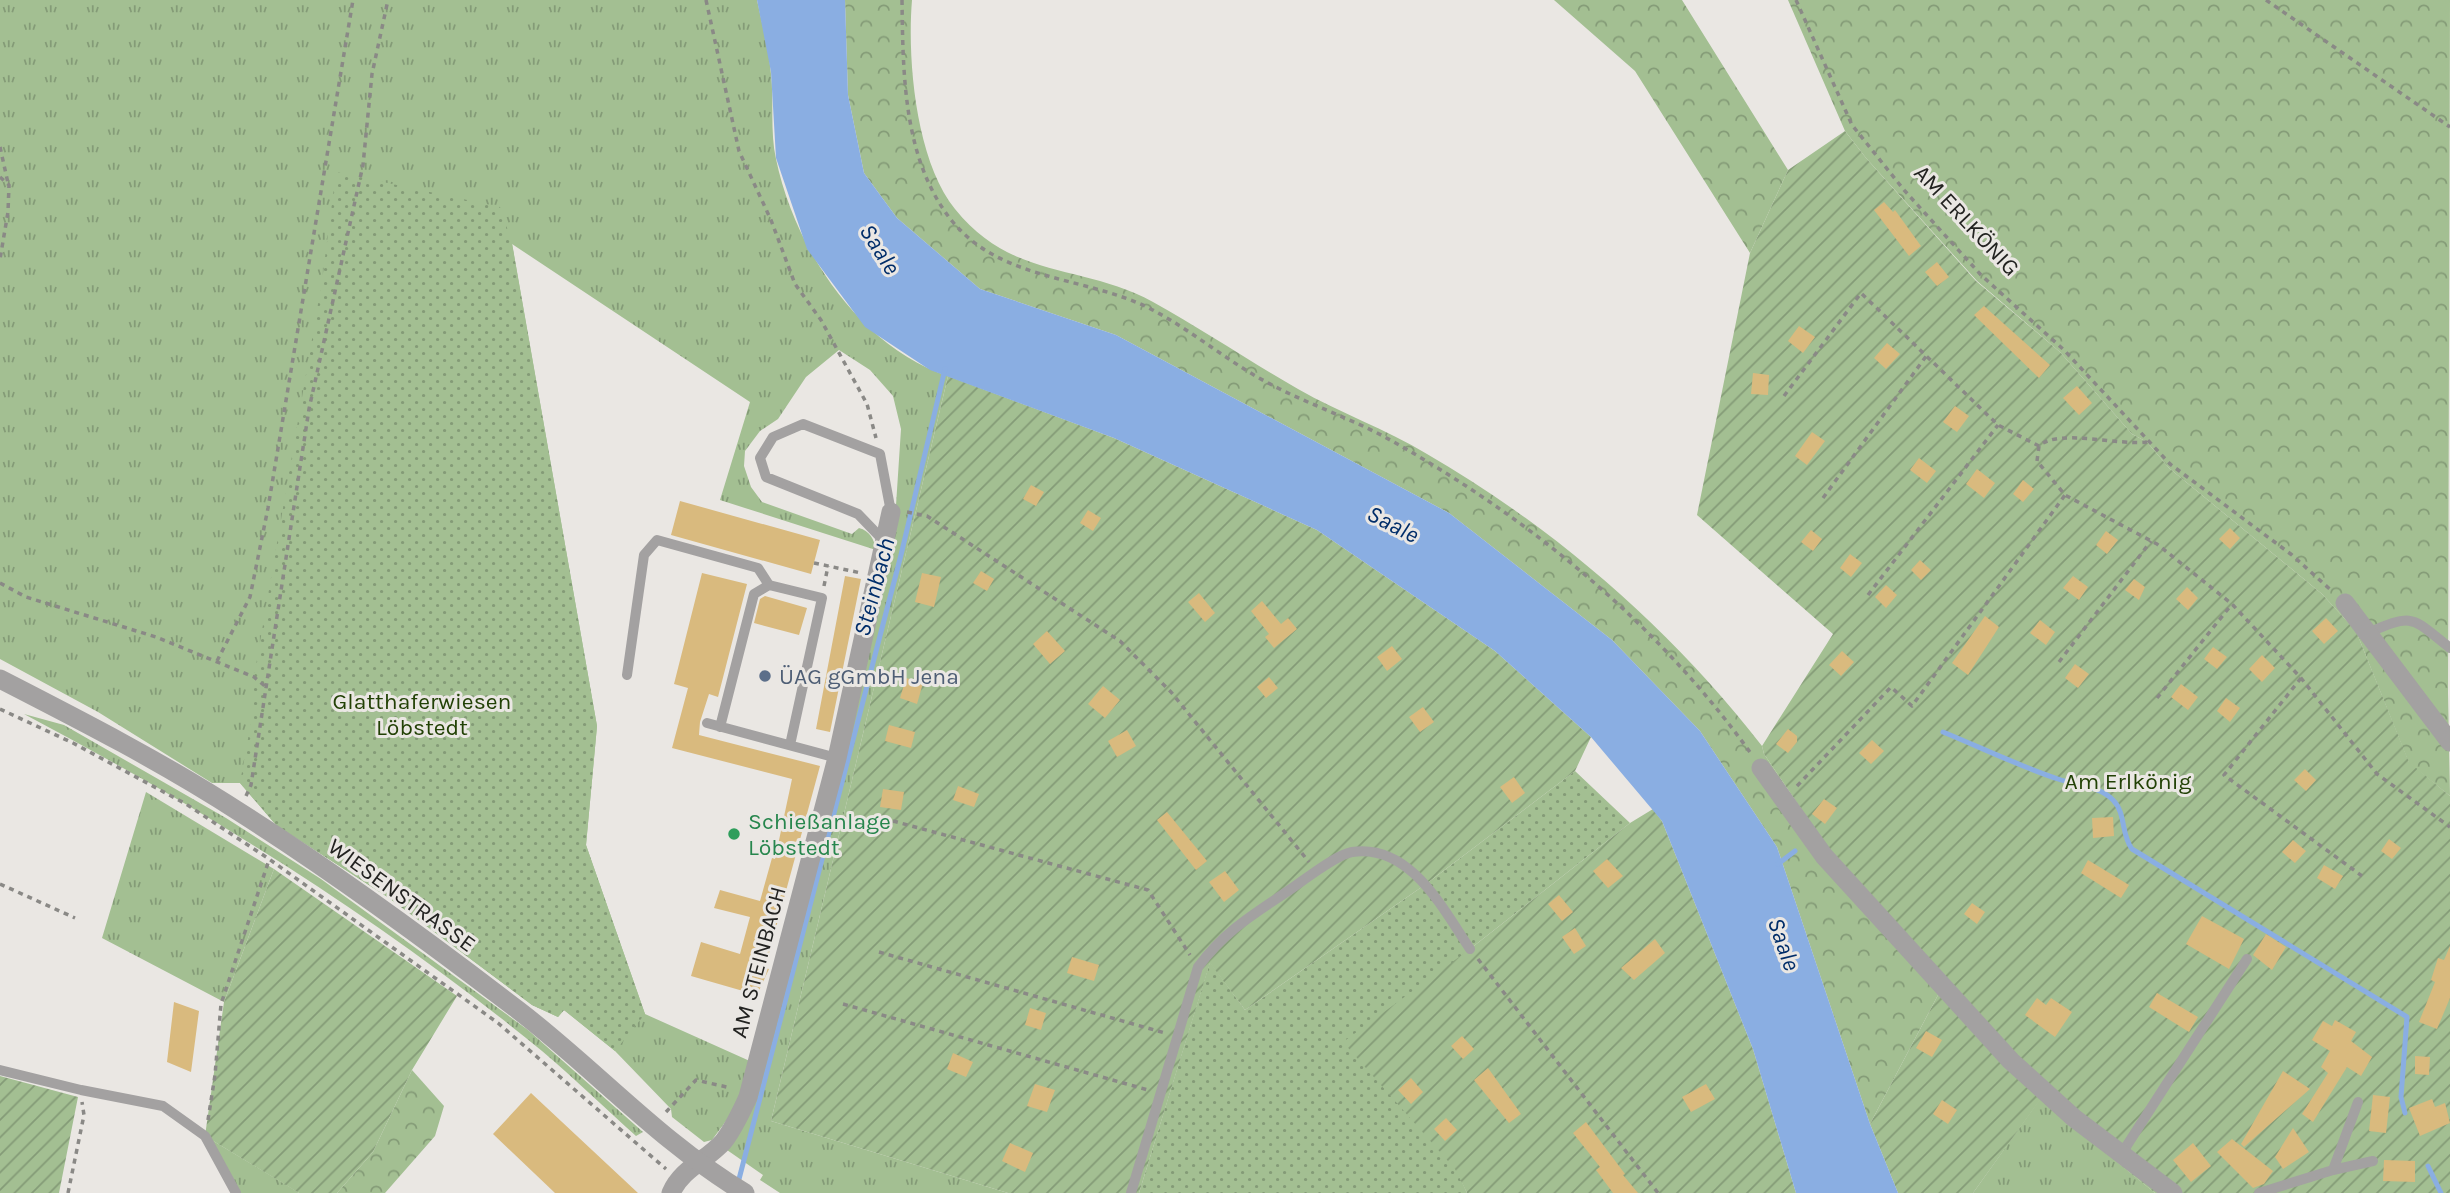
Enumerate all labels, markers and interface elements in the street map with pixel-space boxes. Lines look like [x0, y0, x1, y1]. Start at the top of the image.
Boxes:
street label: AM ERLKÖNIG [1908, 159, 2025, 281]
water label: Saale [854, 219, 906, 279]
water label: Saale [1362, 499, 1424, 549]
water label: Steinbach [847, 535, 901, 639]
place label: ÜAG gGmbH Jena [779, 663, 959, 690]
marker: ÜAG gGmbH Jena [757, 668, 773, 684]
park label: Glatthaferwiesen Löbstedt [333, 688, 511, 741]
park label: Am Erlkönig [2064, 768, 2192, 795]
place label: Schießanlage Löbstedt [748, 808, 891, 861]
marker: Schießanlage Löbstedt [726, 826, 742, 842]
street label: WIESENSTRASSE [323, 833, 481, 958]
street label: AM STEINBACH [725, 883, 792, 1041]
water label: Saale [1762, 914, 1806, 974]

